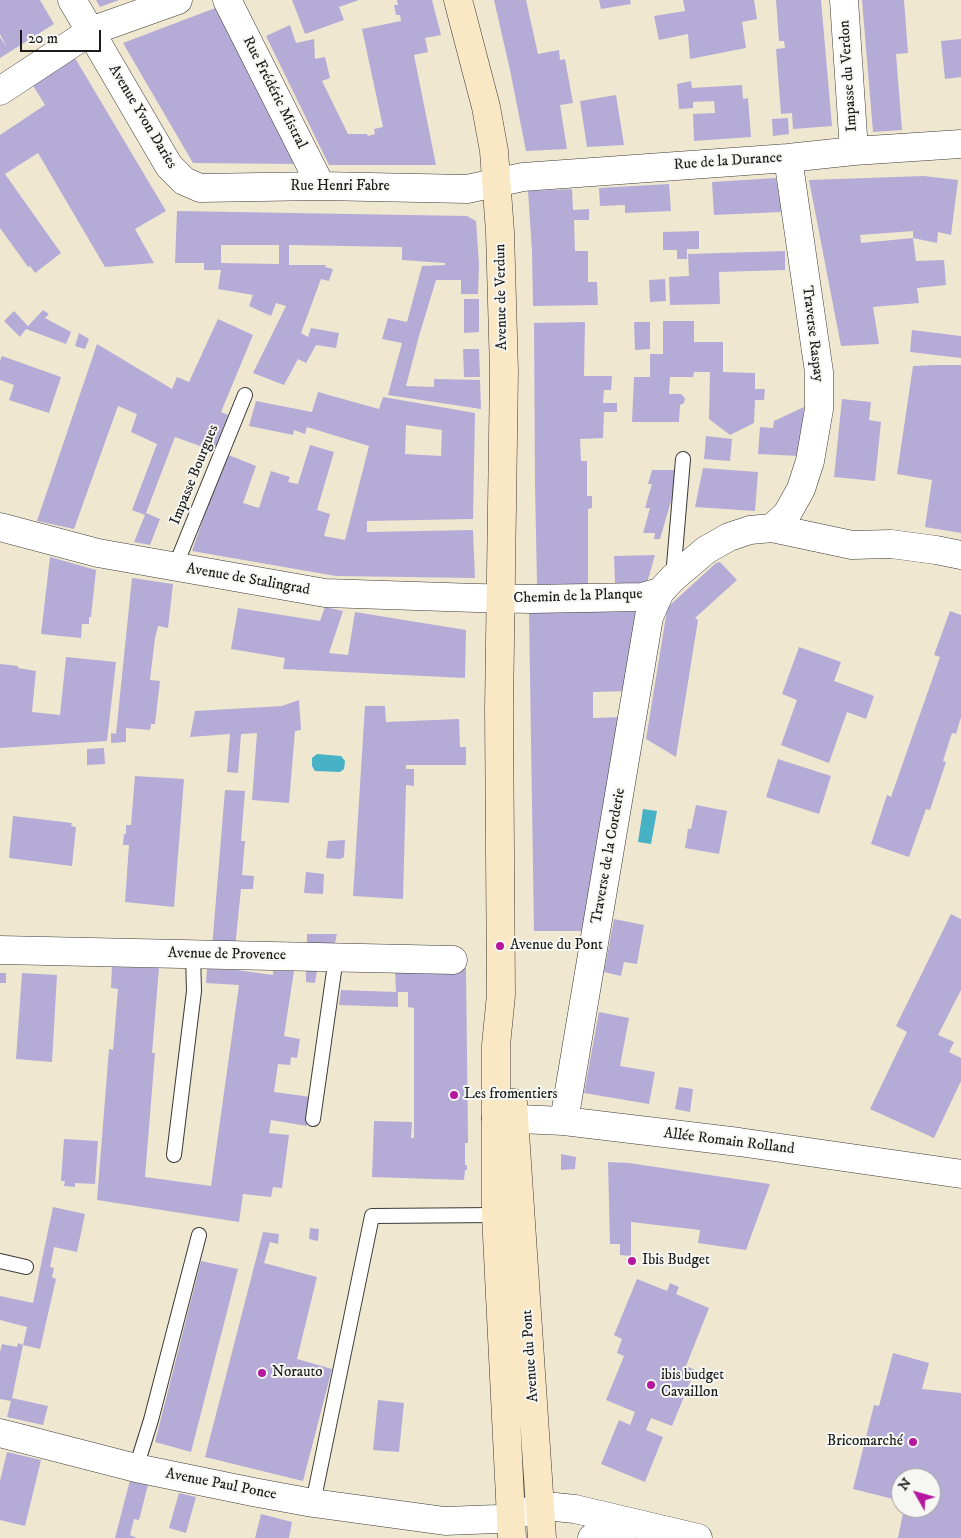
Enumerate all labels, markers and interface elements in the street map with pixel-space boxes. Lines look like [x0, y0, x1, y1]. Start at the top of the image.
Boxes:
scale bar [22, 20, 104, 52]
street label: Impasse du Verdon [836, 20, 862, 132]
text: 20 m [28, 29, 58, 48]
street label: Rue Frédéric Mistral [238, 34, 310, 152]
street label: Avenue Yvon Daries [104, 62, 180, 172]
street label: Rue de la Durance [673, 149, 783, 175]
street label: Rue Henri Fabre [290, 178, 390, 196]
street label: Avenue de Verdun [492, 244, 512, 350]
street label: Traverse Raspay [797, 285, 827, 383]
street label: Impasse Bourgues [167, 422, 223, 528]
street label: Avenue de Stalingrad [185, 560, 311, 600]
street label: Chemin de la Planque [513, 586, 643, 608]
street label: Traverse de la Corderie [588, 787, 630, 925]
place label: Avenue du Pont [510, 937, 603, 955]
marker: Avenue du Pont [494, 940, 506, 952]
street label: Avenue de Provence [168, 945, 286, 965]
place label: Les fromentiers [464, 1086, 558, 1104]
marker: Les fromentiers [448, 1089, 460, 1101]
street label: Allée Romain Rolland [663, 1125, 795, 1159]
place label: Ibis Budget [642, 1252, 710, 1270]
marker: Ibis Budget [626, 1255, 638, 1267]
street label: Avenue du Pont [519, 1309, 543, 1403]
place label: Norauto [272, 1364, 323, 1382]
marker: Norauto [256, 1367, 268, 1379]
place label: ibis budget Cavaillon [661, 1367, 724, 1402]
marker: ibis budget Cavaillon [645, 1379, 657, 1391]
place label: Bricomarché [827, 1433, 903, 1451]
marker: Bricomarché [907, 1436, 919, 1448]
street label: Avenue Paul Ponce [164, 1465, 278, 1505]
north arrow [891, 1468, 941, 1518]
text: N [894, 1474, 916, 1494]

